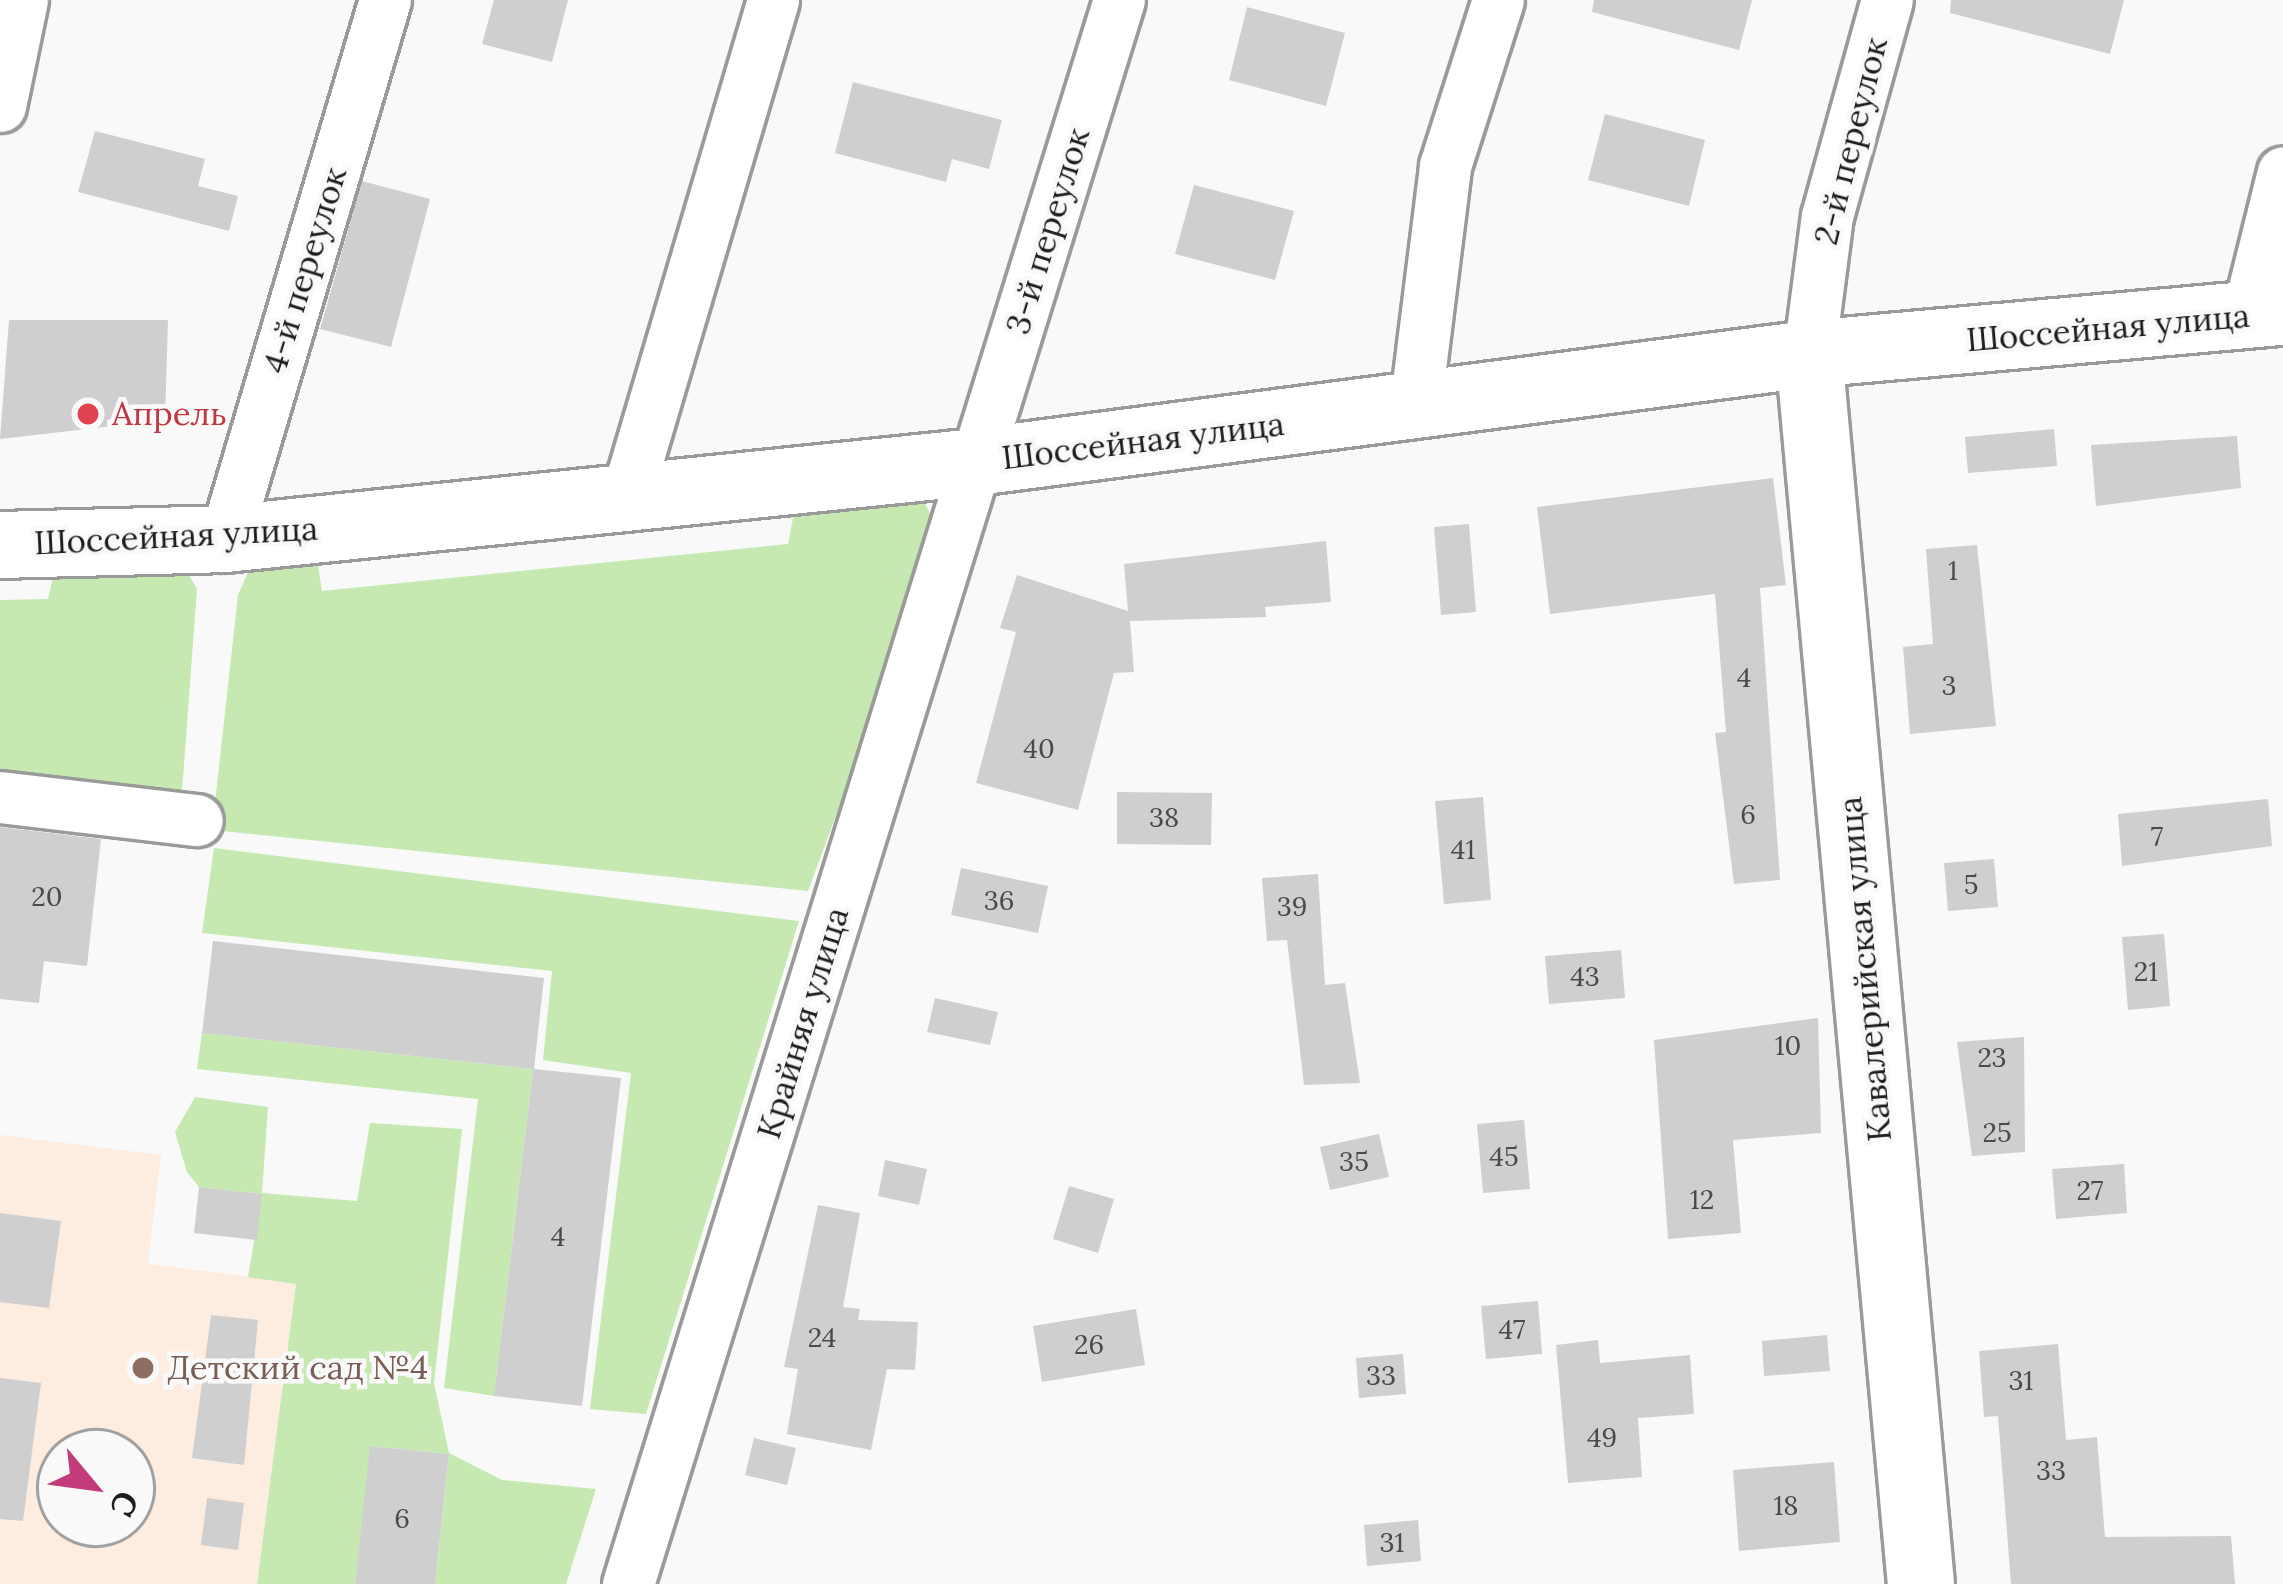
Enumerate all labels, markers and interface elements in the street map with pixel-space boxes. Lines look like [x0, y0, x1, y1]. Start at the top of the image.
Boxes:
street label: 2-й переулок [1806, 33, 1896, 249]
street label: 3-й переулок [998, 123, 1098, 339]
street label: 4-й переулок [255, 162, 355, 378]
street label: Шоссейная улица [1965, 296, 2251, 360]
place label: Апрель [112, 394, 227, 434]
marker: Апрель [75, 401, 101, 427]
street label: Шоссейная улица [1000, 404, 1286, 478]
street label: Шоссейная улица [33, 509, 319, 563]
house number: 1 [1948, 555, 1958, 587]
house number: 4 [1737, 662, 1751, 694]
house number: 3 [1941, 670, 1957, 702]
house number: 40 [1023, 733, 1055, 765]
street label: Кавалерийская улица [1830, 795, 1900, 1143]
house number: 6 [1740, 799, 1756, 831]
house number: 38 [1149, 802, 1179, 834]
house number: 7 [2151, 821, 2163, 853]
house number: 41 [1451, 834, 1475, 866]
house number: 5 [1964, 869, 1978, 901]
house number: 20 [31, 881, 63, 913]
house number: 36 [984, 885, 1014, 917]
house number: 39 [1277, 891, 1307, 923]
street label: Крайняя улица [749, 902, 857, 1144]
house number: 21 [2134, 956, 2158, 988]
house number: 43 [1570, 961, 1600, 993]
house number: 10 [1775, 1030, 1801, 1062]
house number: 23 [1977, 1042, 2007, 1074]
house number: 25 [1982, 1117, 2012, 1149]
house number: 45 [1489, 1141, 1519, 1173]
house number: 35 [1339, 1146, 1369, 1178]
house number: 27 [2077, 1175, 2103, 1207]
house number: 12 [1690, 1184, 1714, 1216]
house number: 4 [551, 1221, 565, 1253]
house number: 47 [1498, 1314, 1526, 1346]
house number: 24 [808, 1322, 836, 1354]
house number: 26 [1074, 1329, 1104, 1361]
place label: Детский сад №4 [167, 1348, 428, 1388]
marker: Детский сад №4 [130, 1355, 156, 1381]
house number: 33 [1366, 1360, 1396, 1392]
house number: 31 [2009, 1365, 2033, 1397]
house number: 49 [1587, 1422, 1617, 1454]
north arrow [36, 1428, 156, 1548]
house number: 33 [2036, 1455, 2066, 1487]
text: С [101, 1484, 149, 1524]
house number: 18 [1773, 1490, 1799, 1522]
house number: 6 [394, 1503, 410, 1535]
house number: 31 [1380, 1527, 1404, 1559]

